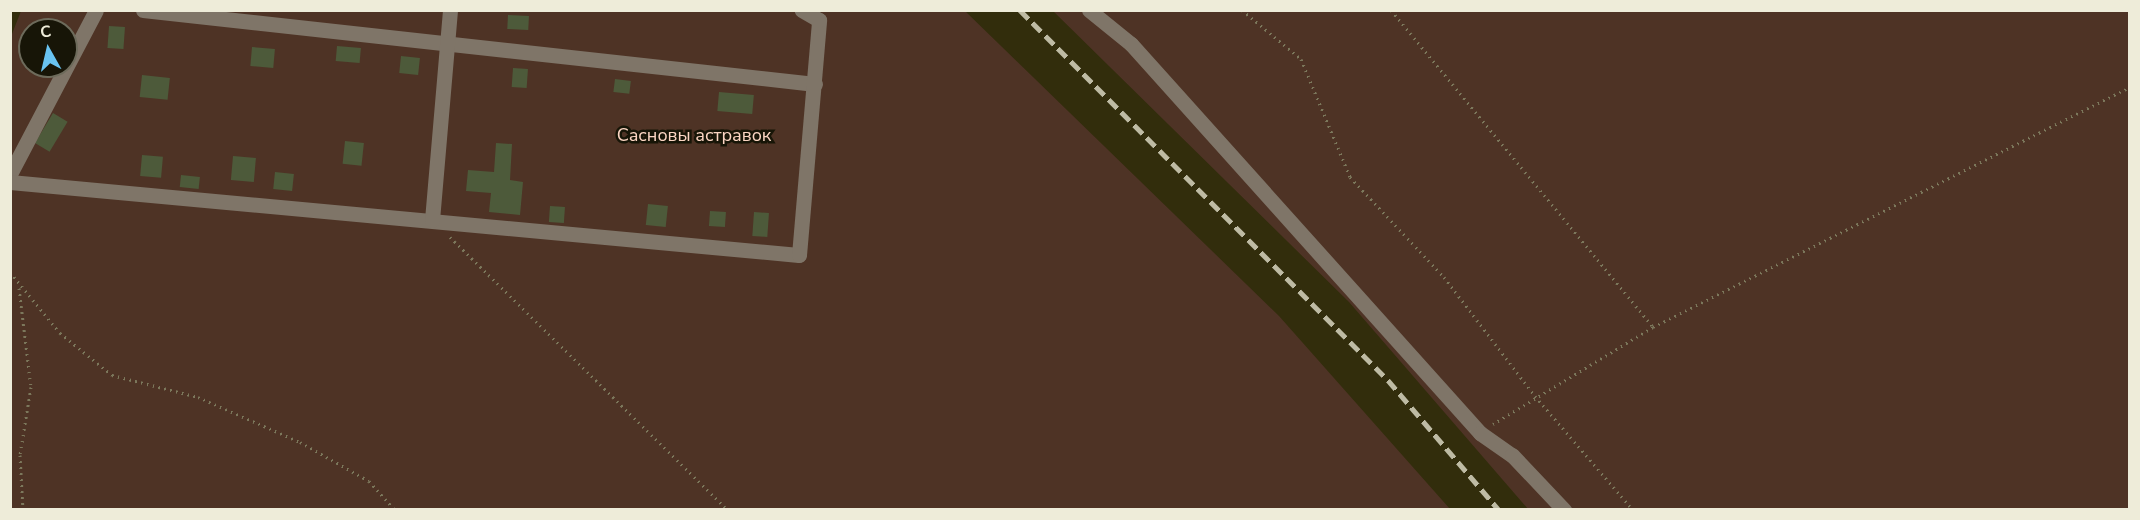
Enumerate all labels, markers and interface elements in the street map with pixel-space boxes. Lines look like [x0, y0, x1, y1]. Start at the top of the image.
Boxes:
north arrow [18, 18, 78, 78]
text: С [39, 21, 53, 44]
park label: Сасновы астравок [617, 124, 771, 146]

